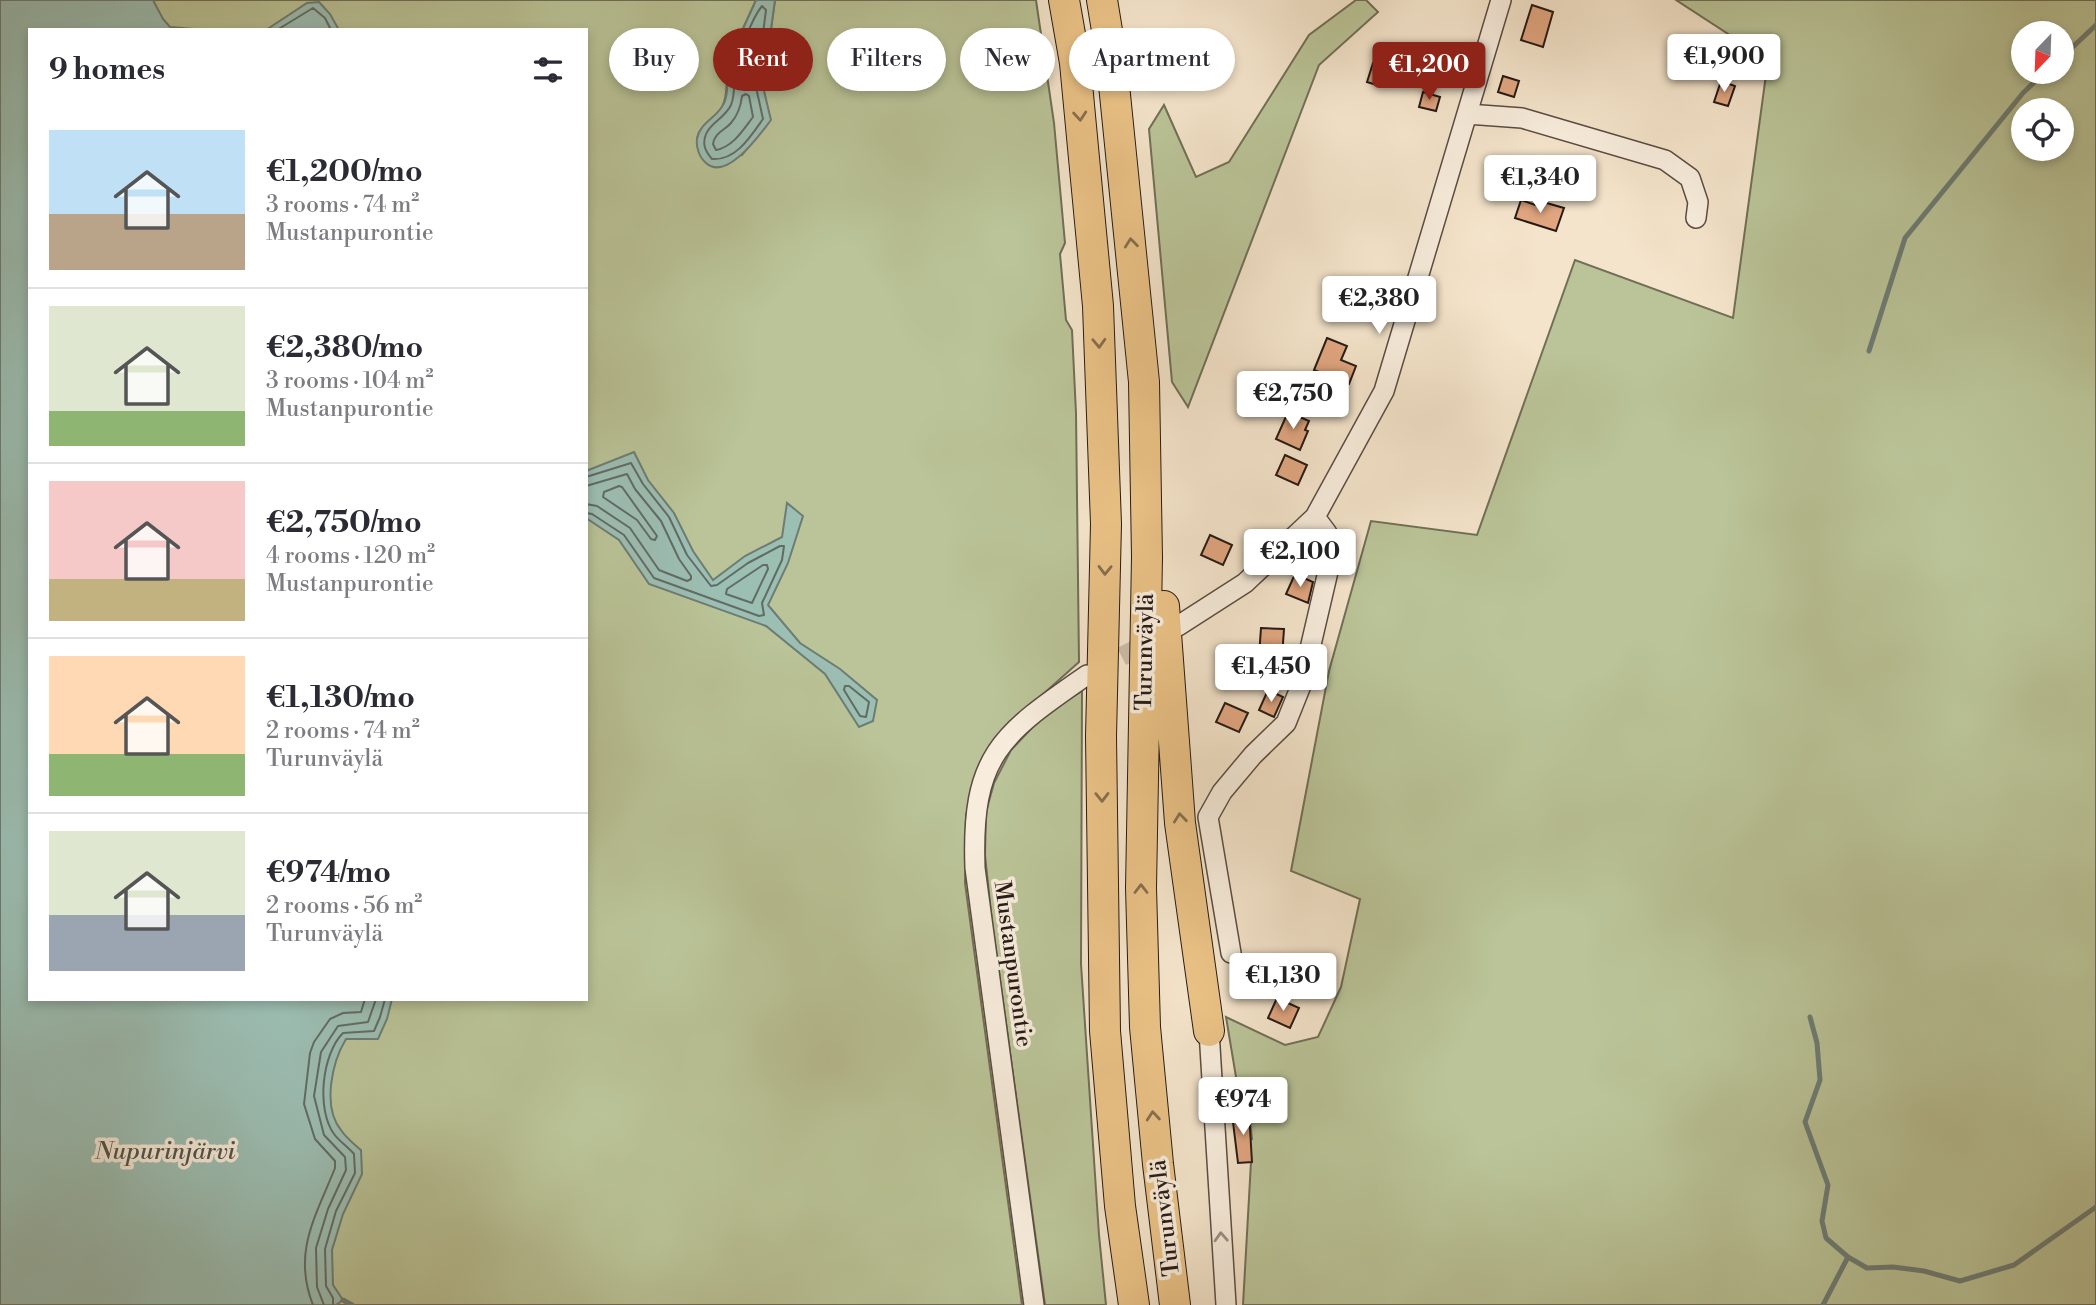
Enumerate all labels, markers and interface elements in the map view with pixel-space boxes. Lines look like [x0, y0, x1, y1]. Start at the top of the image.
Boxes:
north arrow [2011, 21, 2074, 84]
map controls [2011, 21, 2074, 161]
chip: Buy [609, 28, 699, 91]
chip: Rent [713, 28, 813, 91]
chip: Filters [827, 28, 946, 91]
chip: New [960, 28, 1055, 91]
chip: Apartment [1069, 28, 1235, 91]
pin: €1,900 [1667, 34, 1781, 94]
pin: €1,200 [1372, 42, 1486, 102]
text: €1,900 [1683, 43, 1765, 71]
text: 9 homes [49, 51, 165, 89]
icon: filters [529, 51, 567, 89]
text: €1,200 [1388, 51, 1470, 79]
button: locate [2011, 98, 2074, 161]
one-way arrow [1072, 111, 1087, 122]
text: €1,200/mo [266, 153, 423, 191]
pin: €1,340 [1483, 156, 1597, 215]
icon: home [105, 158, 189, 242]
text: €1,340 [1500, 164, 1580, 192]
text: 3 rooms · 74 m² [266, 191, 419, 219]
text: Mustanpurontie [266, 219, 434, 247]
one-way arrow [1123, 237, 1138, 249]
pin: €2,380 [1322, 276, 1436, 336]
text: €2,380 [1338, 285, 1420, 313]
text: €2,380/mo [266, 329, 423, 367]
icon: home [105, 334, 189, 418]
one-way arrow [1092, 337, 1107, 348]
text: 3 rooms · 104 m² [266, 367, 434, 395]
pin: €2,750 [1236, 372, 1350, 431]
text: €2,750 [1253, 380, 1333, 408]
text: Mustanpurontie [266, 395, 434, 423]
text: €2,750/mo [266, 504, 422, 542]
icon: home [105, 509, 189, 593]
pin: €2,100 [1243, 530, 1357, 589]
text: €2,100 [1260, 538, 1340, 566]
text: 4 rooms · 120 m² [266, 542, 435, 570]
one-way arrow [1097, 565, 1113, 576]
text: Mustanpurontie [266, 570, 434, 598]
street label: Turunväylä [1130, 593, 1160, 711]
pin: €1,450 [1214, 644, 1328, 704]
text: €1,450 [1231, 653, 1311, 681]
text: €1,130/mo [266, 679, 415, 717]
icon: home [105, 684, 189, 768]
text: 2 rooms · 74 m² [266, 717, 420, 745]
text: Turunväylä [266, 745, 383, 773]
one-way arrow [1094, 792, 1109, 803]
one-way arrow [1173, 812, 1188, 823]
text: €974/mo [266, 854, 391, 892]
icon: home [105, 859, 189, 943]
street label: Mustanpurontie [987, 879, 1039, 1049]
one-way arrow [1133, 883, 1149, 893]
text: 2 rooms · 56 m² [266, 892, 422, 920]
text: Turunväylä [266, 920, 383, 948]
pin: €1,130 [1226, 954, 1340, 1013]
text: €1,130 [1245, 962, 1321, 990]
pin: €974 [1202, 1078, 1284, 1137]
text: €974 [1215, 1086, 1271, 1114]
one-way arrow [1146, 1110, 1161, 1121]
water label: Nupurinjärvi [94, 1137, 236, 1167]
street label: Turunväylä [1144, 1158, 1186, 1278]
one-way arrow [1214, 1231, 1229, 1242]

